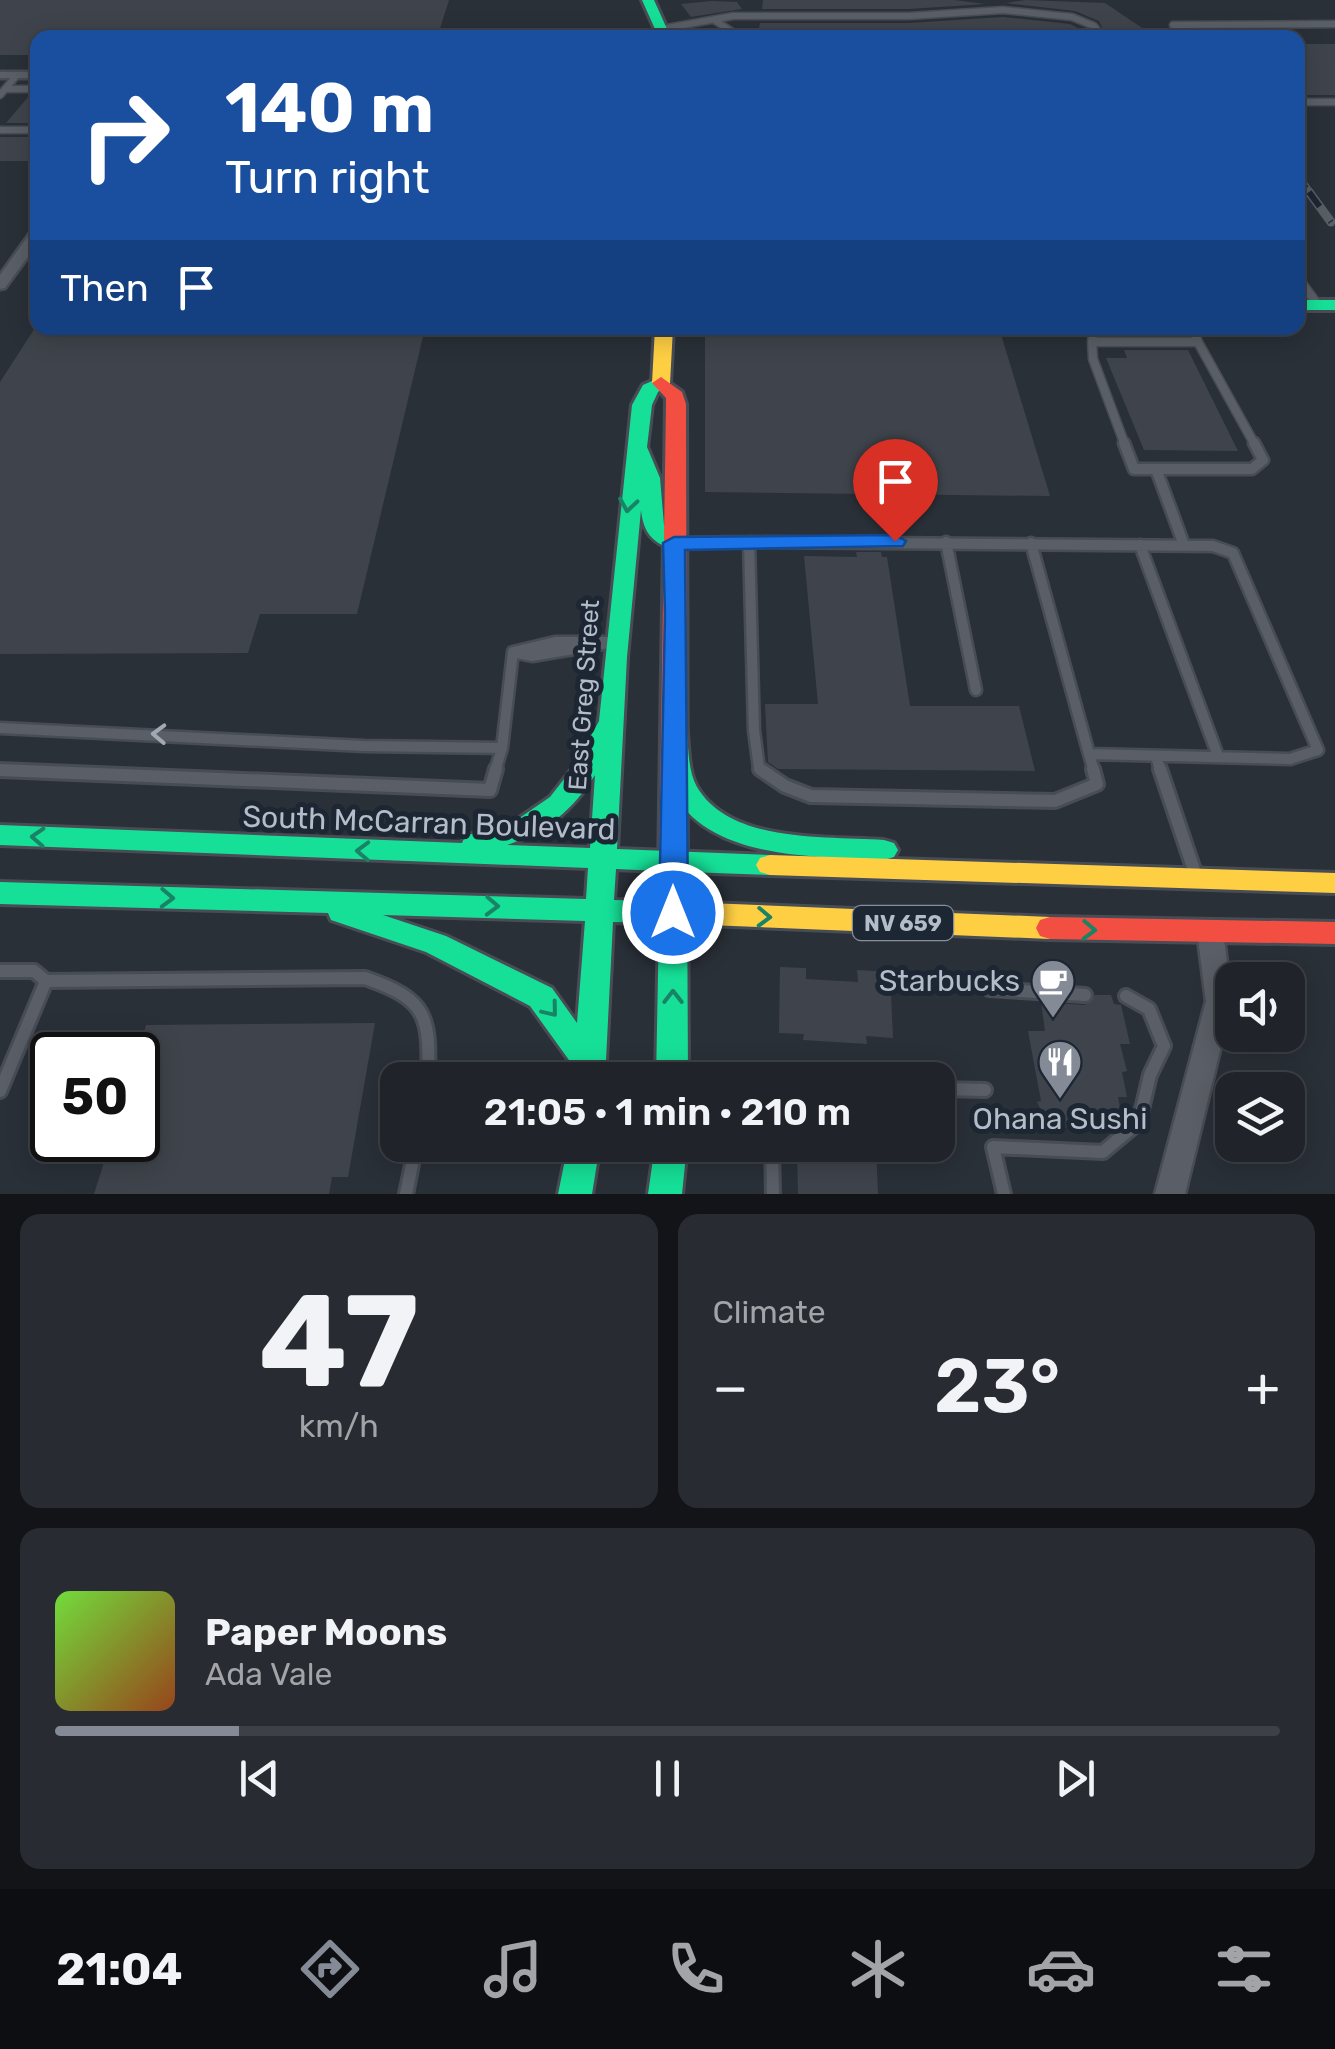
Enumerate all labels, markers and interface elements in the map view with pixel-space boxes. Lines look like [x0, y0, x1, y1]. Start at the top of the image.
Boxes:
text: 140 m [225, 67, 434, 150]
icon: right [60, 70, 190, 200]
text: Turn right [225, 151, 429, 204]
icon: arrive [169, 260, 224, 315]
text: Then [60, 265, 149, 311]
pin [853, 439, 938, 542]
icon: arrive [868, 454, 923, 509]
one-way arrow [618, 497, 639, 514]
street label: East Greg Street [563, 598, 605, 791]
one-way arrow [150, 724, 166, 745]
street label: South McCarran Boulevard [242, 798, 616, 848]
one-way arrow [29, 827, 45, 848]
one-way arrow [354, 841, 370, 862]
position arrow [621, 861, 725, 965]
one-way arrow [160, 887, 176, 908]
one-way arrow [485, 896, 501, 917]
one-way arrow [757, 906, 773, 927]
road number: NV 659 [853, 906, 953, 940]
one-way arrow [1082, 919, 1098, 940]
cafe icon: Starbucks [1030, 958, 1076, 1019]
map controls [1215, 962, 1305, 1162]
button: sound [1215, 962, 1305, 1052]
place label: Starbucks [879, 963, 1020, 999]
one-way arrow [662, 988, 684, 1004]
one-way arrow [539, 998, 557, 1016]
speed limit sign: 50 [30, 1032, 160, 1162]
restaurant icon: Ohana Sushi [1037, 1039, 1083, 1100]
button: layers [1215, 1072, 1305, 1162]
text: 21:05 · 1 min · 210 m [484, 1089, 851, 1135]
place label: Ohana Sushi [973, 1101, 1147, 1137]
text: 47 [259, 1264, 419, 1419]
text: Climate [713, 1293, 826, 1331]
text: 23° [934, 1342, 1060, 1431]
text: − [713, 1355, 748, 1420]
text: + [1246, 1355, 1280, 1420]
text: km/h [299, 1407, 379, 1445]
text: Paper Moons [205, 1609, 447, 1655]
text: Ada Vale [205, 1655, 332, 1693]
icon: previous [232, 1751, 287, 1806]
icon: pause [640, 1751, 695, 1806]
icon: next [1048, 1751, 1103, 1806]
icon: directions [295, 1934, 365, 2004]
icon: music [478, 1934, 548, 2004]
icon: phone [661, 1934, 731, 2004]
icon: climate [843, 1934, 913, 2004]
icon: car [1026, 1934, 1096, 2004]
icon: filters [1209, 1934, 1279, 2004]
text: 21:04 [56, 1943, 182, 1996]

